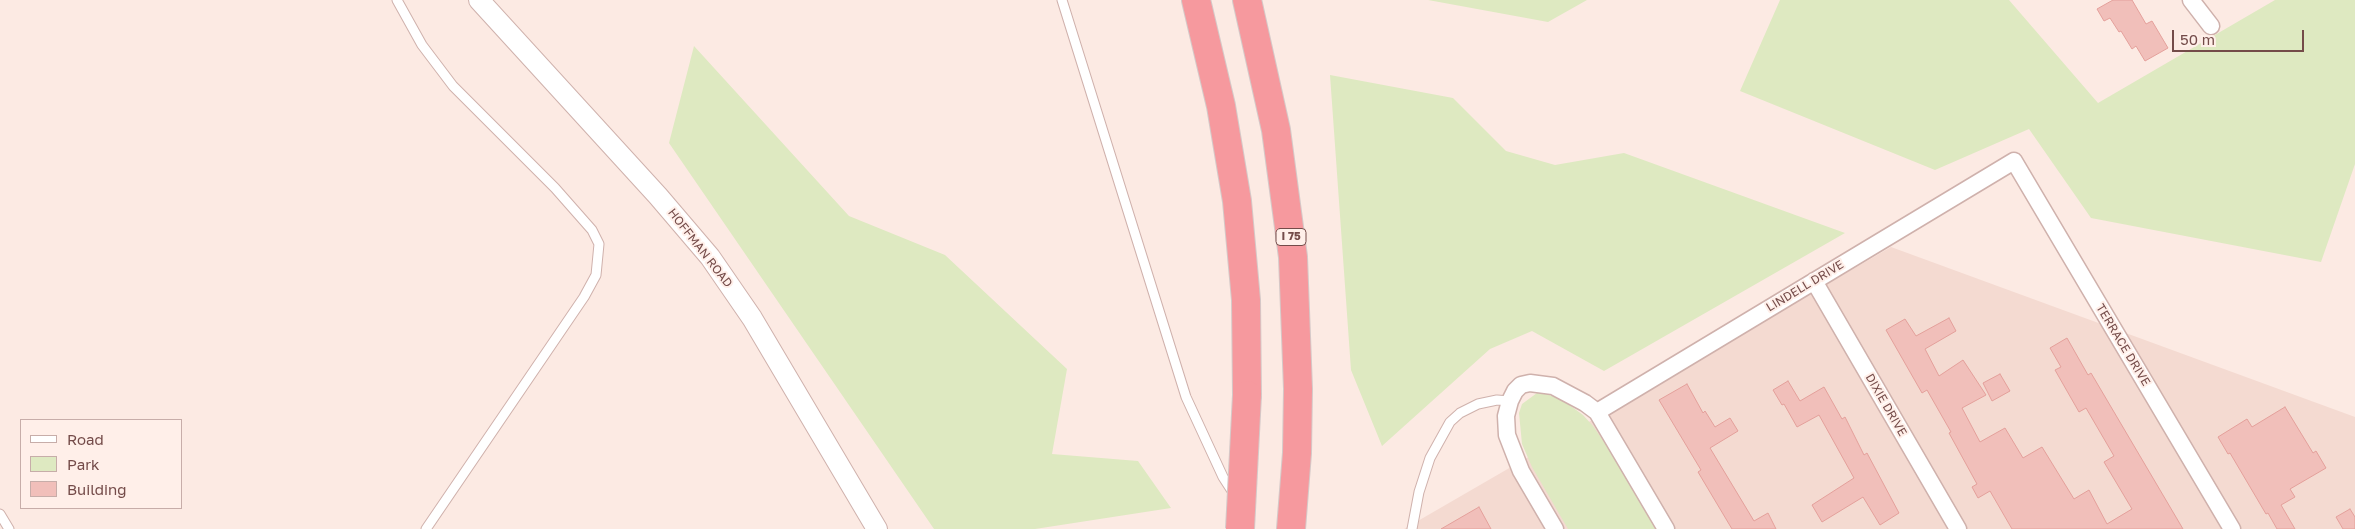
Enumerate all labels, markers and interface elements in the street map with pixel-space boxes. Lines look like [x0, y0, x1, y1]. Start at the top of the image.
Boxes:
scale bar [2175, 20, 2308, 52]
text: 50 m [2180, 30, 2215, 48]
street label: HOFFMAN ROAD [665, 206, 735, 290]
road number: I 75 [1276, 228, 1306, 246]
street label: LINDELL DRIVE [1764, 257, 1846, 315]
street label: TERRACE DRIVE [2093, 301, 2153, 389]
street label: DIXIE DRIVE [1862, 371, 1910, 439]
legend [20, 419, 182, 509]
text: Road [67, 430, 104, 448]
text: Park [67, 455, 99, 473]
text: Building [67, 480, 127, 498]

